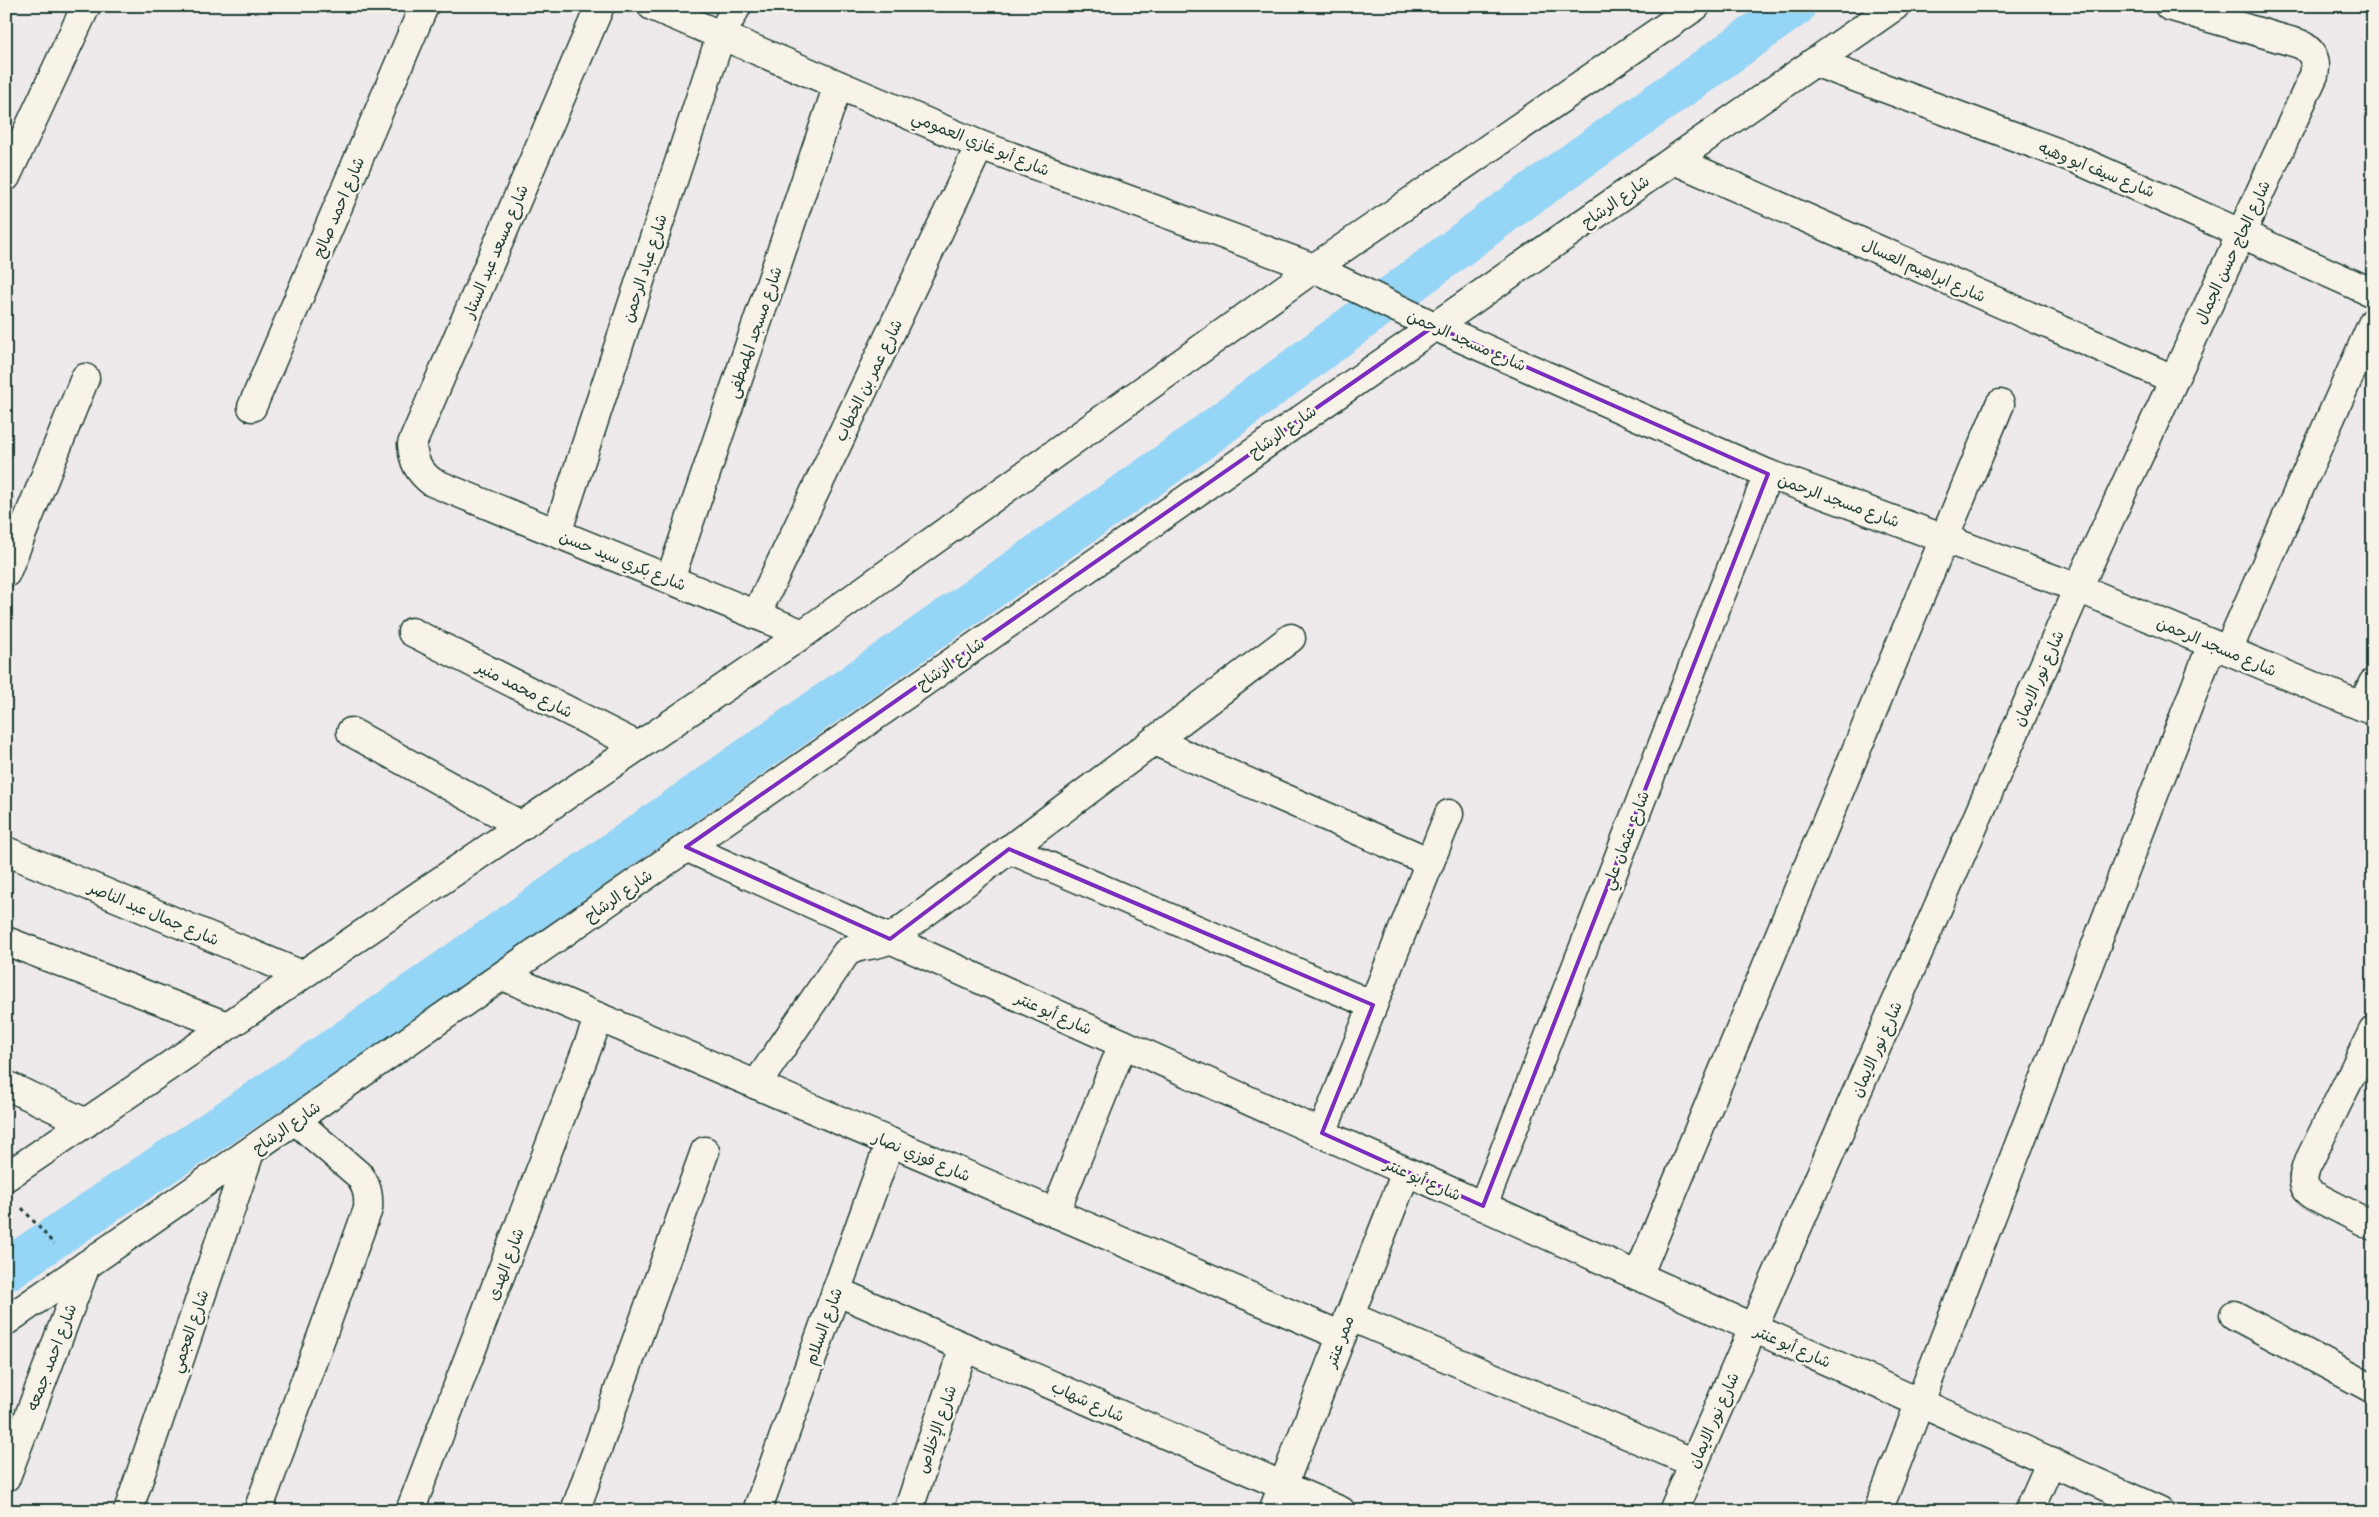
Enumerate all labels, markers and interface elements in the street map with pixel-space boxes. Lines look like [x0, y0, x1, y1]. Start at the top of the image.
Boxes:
street label: شارع أبو غازي العمومي [907, 107, 1052, 184]
street label: شارع سيف ابو وهبه [2035, 138, 2158, 203]
street label: شارع احمد صالح [309, 154, 370, 261]
street label: شارع الرشاح [1578, 171, 1654, 233]
street label: شارع الحاج حسن الجمال [2191, 177, 2276, 328]
street label: شارع مسعد عبد الستار [458, 182, 534, 323]
street label: شارع عباد الرحمن [618, 212, 673, 325]
street label: شارع ابراهيم العسال [1858, 235, 1989, 309]
street label: شارع مسجد المصطفى [723, 264, 788, 401]
street label: شارع مسجد الرحمن [1404, 306, 1529, 377]
street label: شارع عمر بن الخطاب [831, 316, 908, 445]
street label: شارع الرشاح [1245, 401, 1321, 463]
street label: شارع مسجد الرحمن [1775, 470, 1902, 533]
street label: شارع بكري سيد حسن [556, 526, 689, 596]
street label: شارع مسجد الرحمن [2153, 613, 2280, 682]
street label: شارع نور الايمان [2009, 627, 2070, 730]
street label: شارع الرشاح [913, 633, 989, 695]
street label: شارع محمد منير [471, 656, 576, 724]
street label: شارع عثمان علي [1598, 788, 1658, 894]
street label: شارع الرشاح [581, 865, 657, 927]
street label: شارع جمال عبد الناصر [83, 877, 222, 951]
street label: شارع أبو عنتر [1010, 987, 1095, 1041]
street label: شارع نور الايمان [1847, 998, 1908, 1101]
street label: شارع الرشاح [249, 1097, 325, 1159]
street label: شارع فوزي نصار [868, 1127, 973, 1187]
street label: شارع أبو عنتر [1379, 1153, 1464, 1207]
street label: شارع الهدى [483, 1225, 530, 1304]
street label: شارع السلام [801, 1285, 849, 1368]
street label: شارع العجمي [166, 1287, 217, 1377]
street label: شارع احمد جمعه [22, 1301, 82, 1414]
street label: ممر عنتر [1320, 1313, 1359, 1372]
street label: شارع أبو عنتر [1749, 1320, 1834, 1374]
street label: شارع نور الايمان [1684, 1369, 1745, 1472]
street label: شارع شهاب [1047, 1377, 1127, 1428]
street label: شارع الإخلاص [913, 1383, 962, 1476]

